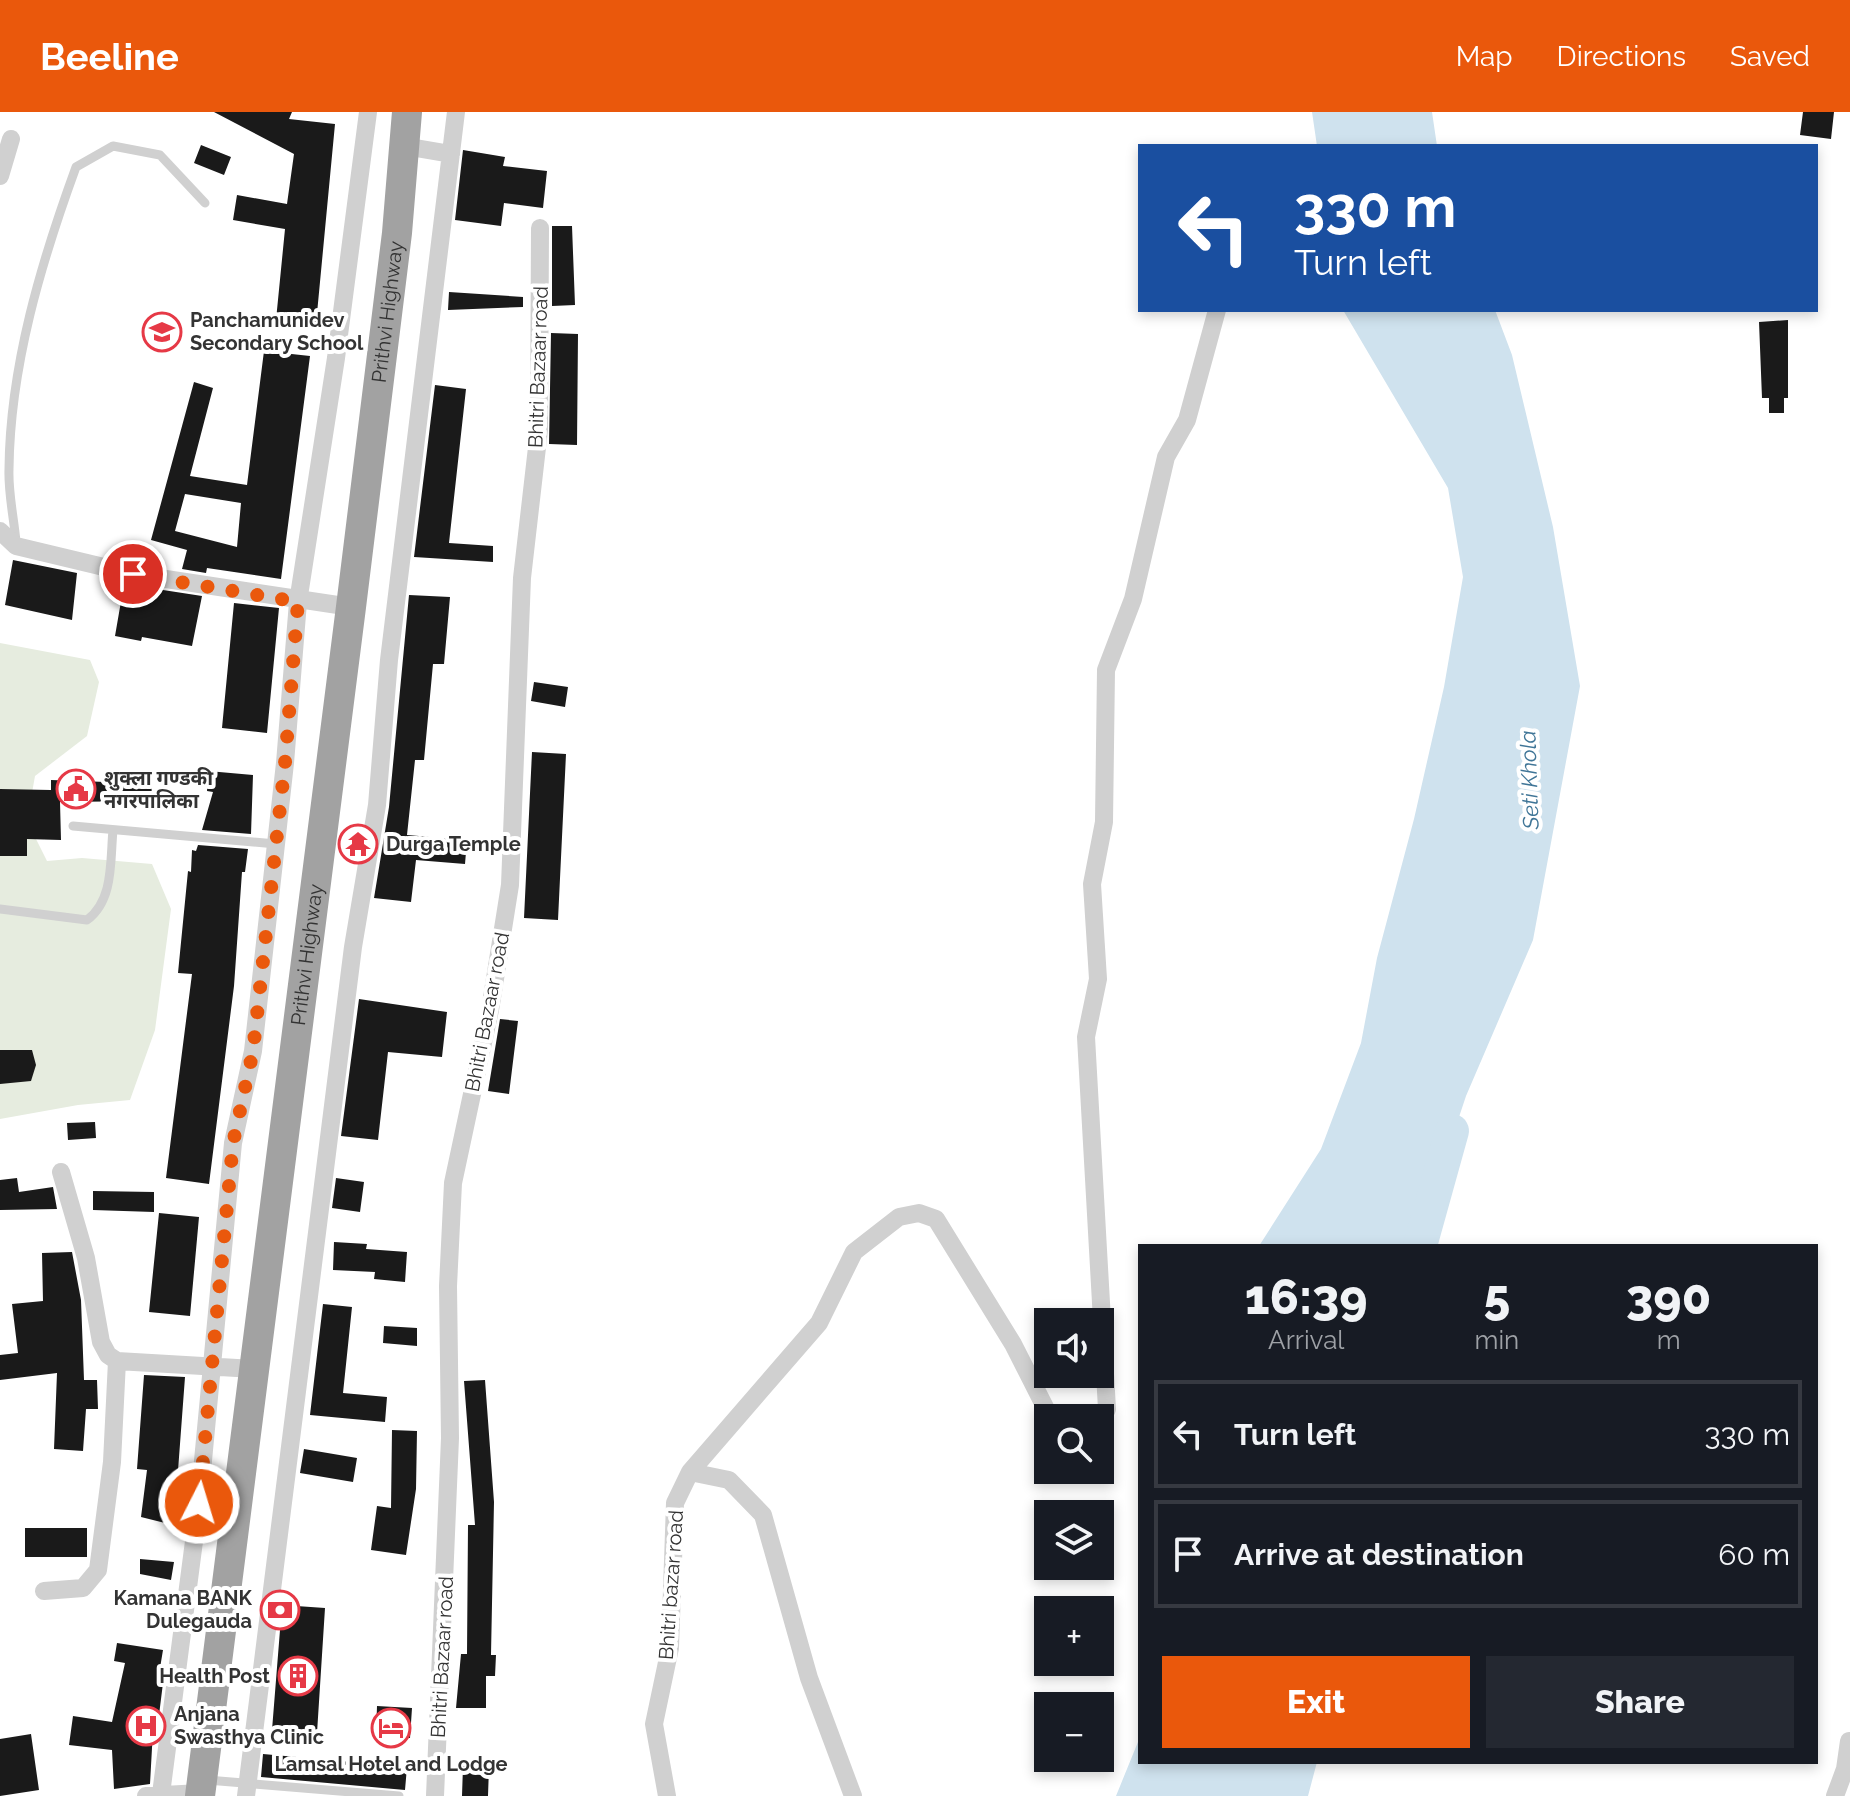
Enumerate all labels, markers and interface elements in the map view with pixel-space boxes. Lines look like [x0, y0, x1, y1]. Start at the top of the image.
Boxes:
text: Beeline [40, 34, 179, 79]
text: Map [1456, 40, 1513, 73]
text: Directions [1557, 40, 1686, 73]
text: Saved [1730, 40, 1810, 73]
text: 330 m [1294, 174, 1456, 240]
icon: left [1162, 176, 1266, 280]
street label: Prithvi Highway [367, 239, 408, 384]
text: Turn left [1294, 241, 1432, 283]
street label: Bhitri Bazaar road [523, 286, 553, 448]
place label: Panchamunidev Secondary School [190, 308, 364, 355]
school or university icon: Panchamunidev Secondary School [141, 311, 183, 353]
pin [99, 540, 167, 608]
icon: arrive [111, 552, 155, 596]
water label: Seti Khola [1514, 730, 1544, 831]
place label: शुक्ला गण्डकी नगरपालिका [104, 766, 214, 813]
public building icon: शुक्ला गण्डकी नगरपालिका [55, 768, 97, 810]
temple icon: Durga Temple [337, 823, 379, 865]
place label: Durga Temple [386, 832, 521, 856]
street label: Prithvi Highway [286, 882, 328, 1027]
street label: Bhitri Bazaar road [460, 930, 514, 1094]
text: 16:39 [1245, 1269, 1368, 1325]
text: 5 [1483, 1269, 1510, 1325]
text: 390 [1626, 1269, 1711, 1325]
map controls [1034, 1308, 1114, 1772]
button: sound [1034, 1308, 1114, 1388]
text: Arrival [1268, 1325, 1344, 1355]
text: min [1474, 1325, 1519, 1355]
text: m [1657, 1325, 1681, 1355]
button: search [1034, 1404, 1114, 1484]
icon: left [1166, 1412, 1210, 1456]
text: Turn left [1234, 1417, 1356, 1452]
text: 330 m [1704, 1417, 1790, 1452]
position arrow [157, 1461, 241, 1545]
button: layers [1034, 1500, 1114, 1580]
street label: Bhitri bazar road [654, 1509, 688, 1661]
icon: arrive [1166, 1532, 1210, 1576]
text: Arrive at destination [1234, 1537, 1524, 1572]
text: 60 m [1718, 1537, 1790, 1572]
street label: Bhitri Bazaar road [426, 1575, 458, 1739]
place label: Kamana BANK Dulegauda [113, 1586, 253, 1633]
bank icon: Kamana BANK Dulegauda [259, 1589, 301, 1631]
button: + [1034, 1596, 1114, 1676]
building icon: Health Post [277, 1655, 319, 1697]
button: Exit [1162, 1656, 1470, 1748]
button: Share [1486, 1656, 1794, 1748]
place label: Health Post [159, 1664, 270, 1688]
button: − [1034, 1692, 1114, 1772]
place label: Anjana Swasthya Clinic [174, 1702, 324, 1749]
hospital icon: Anjana Swasthya Clinic [125, 1705, 167, 1747]
hotel icon: Lamsal Hotel and Lodge [370, 1707, 412, 1749]
place label: Lamsal Hotel and Lodge [274, 1752, 508, 1776]

